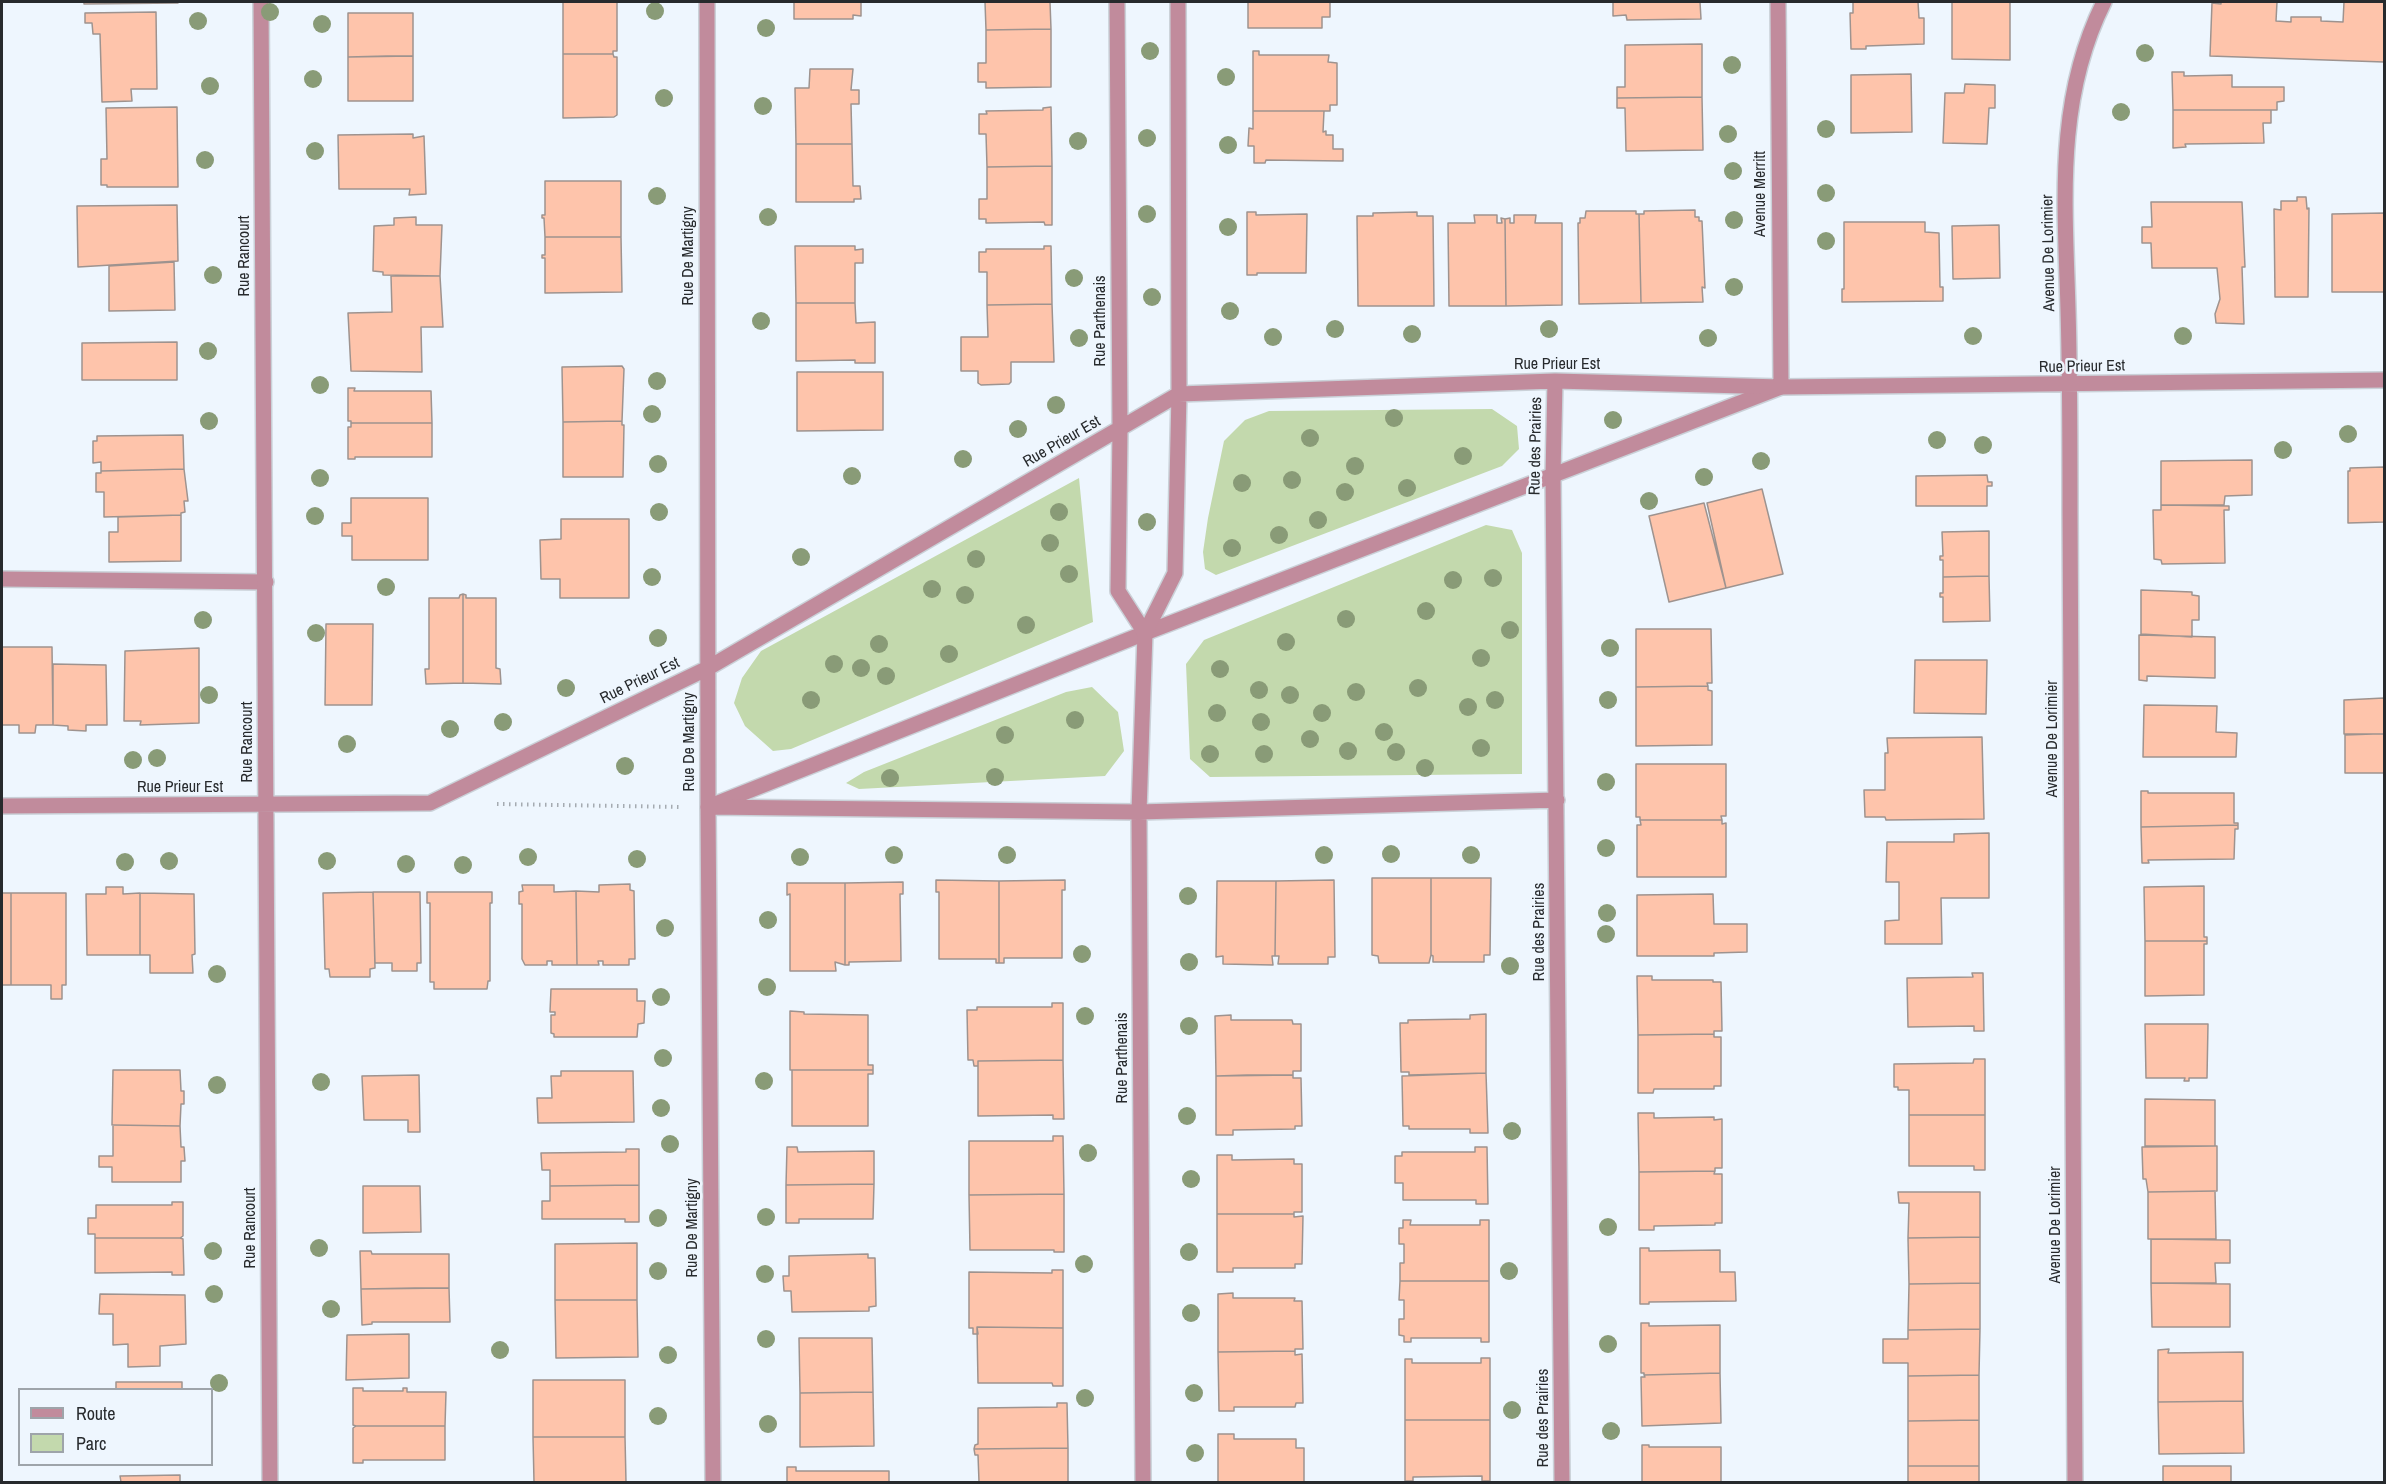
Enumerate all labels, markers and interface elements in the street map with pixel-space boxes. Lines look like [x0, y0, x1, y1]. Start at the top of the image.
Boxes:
street label: Avenue Merritt [1751, 151, 1771, 237]
street label: Avenue De Lorimier [2038, 194, 2060, 312]
street label: Rue De Martigny [679, 206, 699, 306]
street label: Rue Rancourt [235, 216, 255, 296]
street label: Rue Parthenais [1091, 275, 1111, 367]
street label: Rue Prieur Est [1514, 355, 1600, 375]
street label: Rue Prieur Est [2039, 357, 2125, 377]
street label: Rue des Prairies [1526, 397, 1546, 495]
street label: Rue Prieur Est [1020, 412, 1104, 472]
street label: Rue Prieur Est [597, 654, 683, 708]
street label: Avenue De Lorimier [2043, 680, 2063, 798]
street label: Rue De Martigny [680, 692, 700, 792]
street label: Rue Rancourt [238, 702, 258, 782]
street label: Rue Prieur Est [137, 778, 223, 798]
street label: Rue des Prairies [1530, 883, 1550, 981]
street label: Rue Parthenais [1113, 1012, 1133, 1104]
street label: Avenue De Lorimier [2046, 1166, 2066, 1284]
street label: Rue De Martigny [683, 1178, 703, 1278]
street label: Rue Rancourt [241, 1188, 261, 1268]
street label: Rue des Prairies [1534, 1369, 1554, 1467]
legend [18, 1388, 213, 1466]
text: Route [76, 1401, 115, 1426]
text: Parc [76, 1431, 106, 1456]

